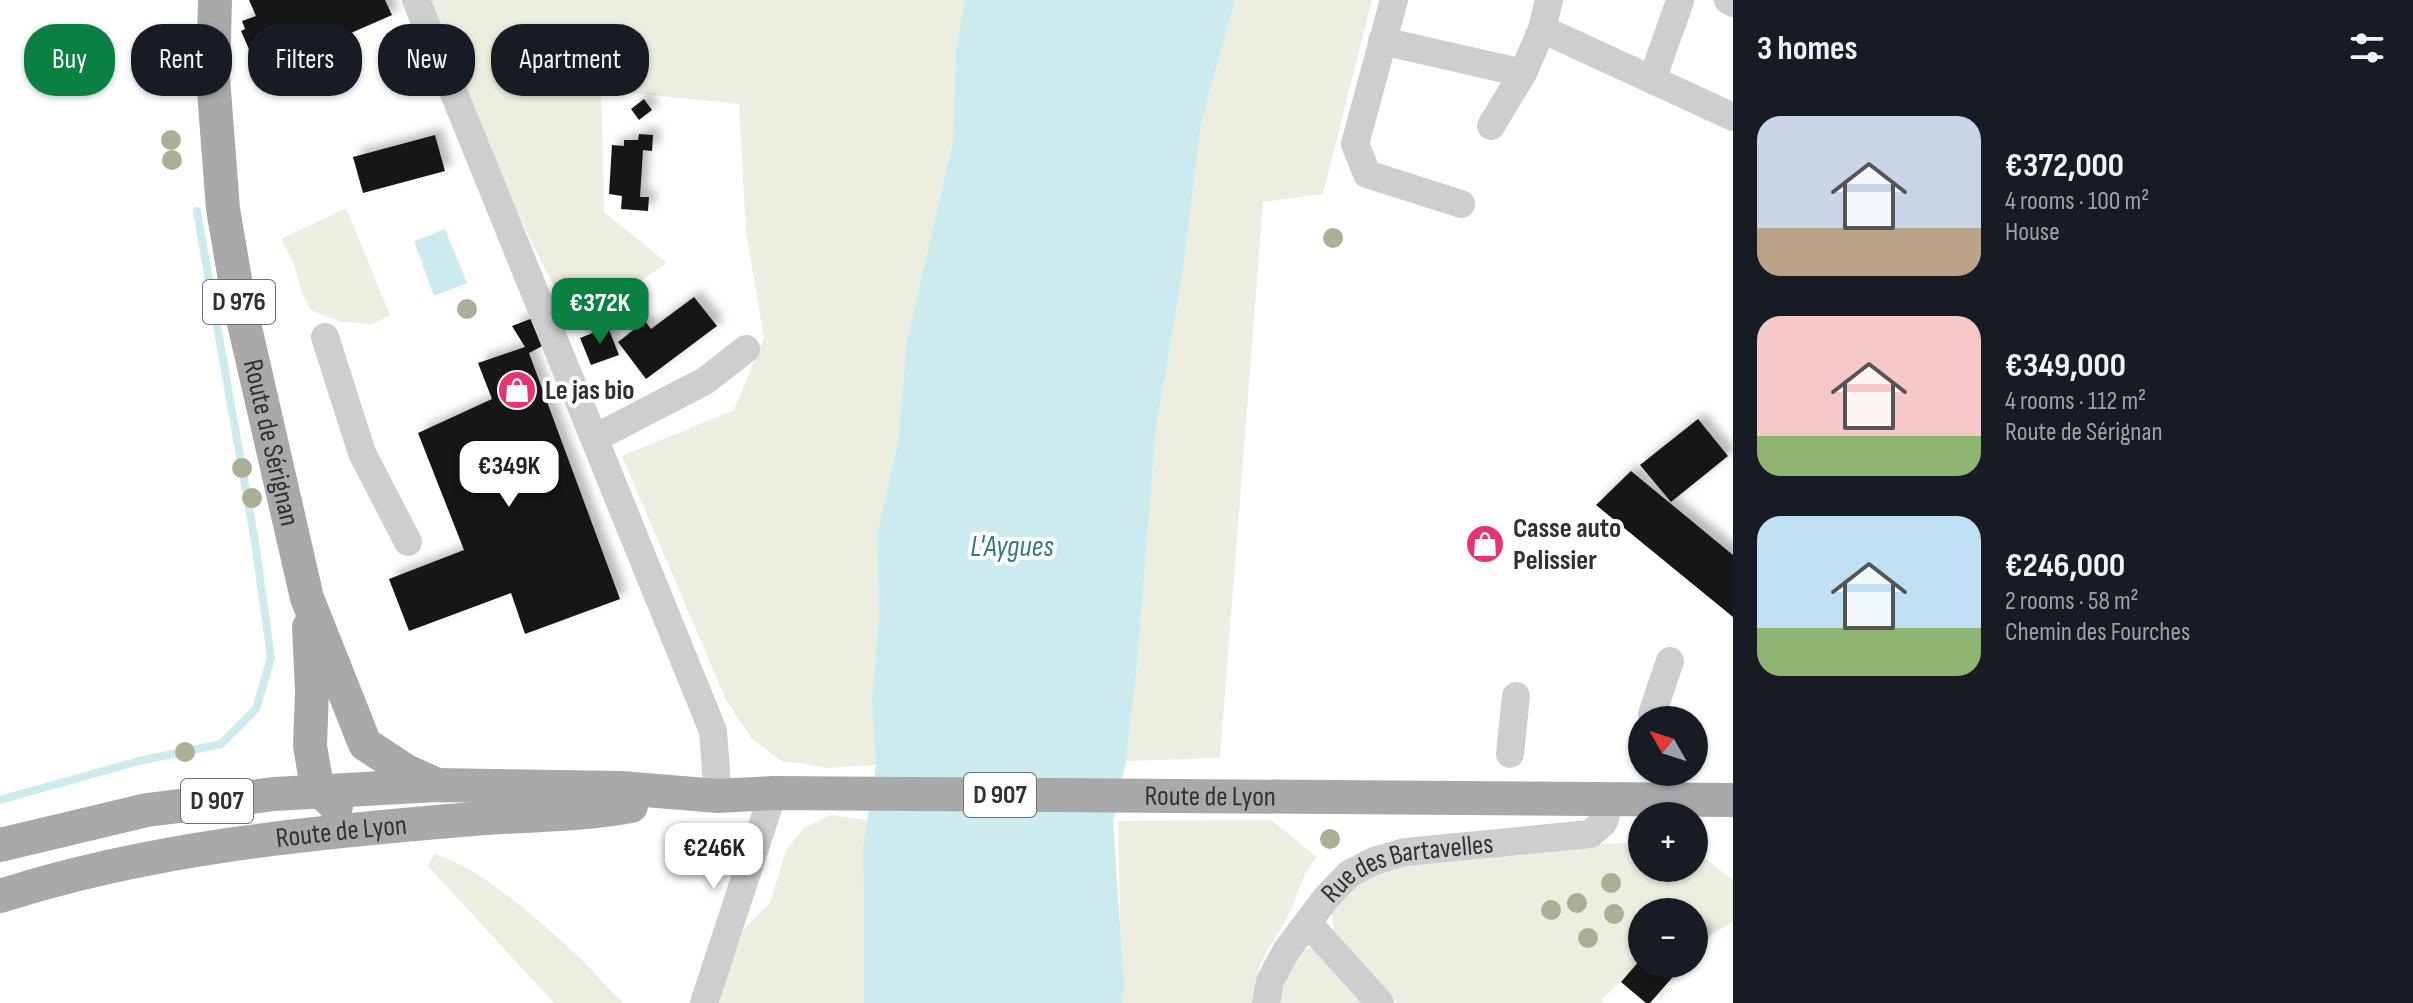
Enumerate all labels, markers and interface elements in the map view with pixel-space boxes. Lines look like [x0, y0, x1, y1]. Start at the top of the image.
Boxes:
chip: Buy [24, 24, 115, 96]
chip: Rent [131, 24, 232, 96]
chip: Filters [248, 24, 362, 96]
chip: New [378, 24, 475, 96]
chip: Apartment [491, 24, 649, 96]
icon: filters [2345, 26, 2389, 70]
text: 3 homes [1757, 28, 1858, 69]
text: €372,000 [2005, 145, 2124, 186]
icon: home [1821, 148, 1917, 244]
text: 4 rooms · 100 m² [2005, 186, 2149, 217]
text: House [2005, 217, 2060, 248]
pin: €372K [544, 278, 656, 346]
road number: D 976 [203, 280, 275, 324]
text: €372K [570, 288, 630, 319]
text: €349,000 [2005, 345, 2126, 386]
icon: home [1821, 348, 1917, 444]
street label: Route de Sérignan [236, 356, 306, 529]
shop icon: Le jas bio [496, 369, 538, 411]
place label: Le jas bio [545, 374, 634, 407]
text: 4 rooms · 112 m² [2005, 386, 2146, 417]
text: Route de Sérignan [2005, 417, 2163, 448]
pin: €349K [453, 441, 565, 509]
text: €349K [478, 451, 540, 482]
place label: Casse auto Pelissier [1513, 512, 1621, 577]
shop icon: Casse auto Pelissier [1464, 523, 1506, 565]
water label: L'Aygues [970, 529, 1054, 565]
text: €246,000 [2005, 545, 2125, 586]
icon: home [1821, 548, 1917, 644]
text: 2 rooms · 58 m² [2005, 586, 2139, 617]
text: Chemin des Fourches [2005, 617, 2190, 648]
north arrow [1628, 706, 1708, 786]
map controls [1628, 706, 1708, 978]
road number: D 907 [964, 773, 1036, 817]
road number: D 907 [181, 779, 253, 823]
street label: Route de Lyon [1144, 779, 1276, 813]
button: + [1628, 802, 1708, 882]
street label: Route de Lyon [274, 808, 408, 855]
pin: €246K [658, 823, 770, 891]
street label: Rue des Bartavelles [1314, 827, 1495, 909]
text: €246K [683, 833, 745, 864]
button: − [1628, 898, 1708, 978]

